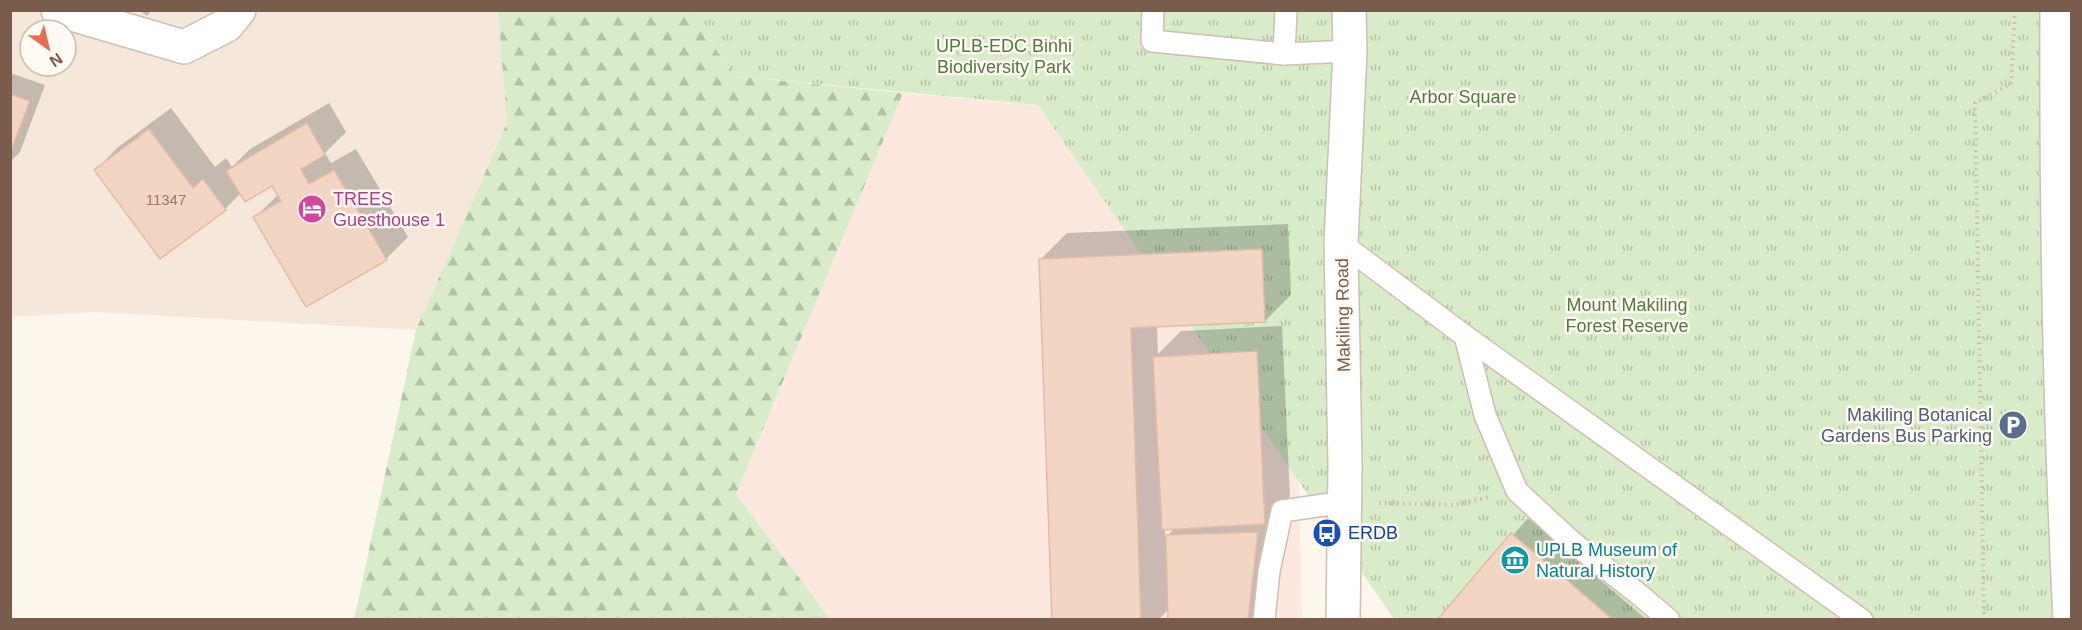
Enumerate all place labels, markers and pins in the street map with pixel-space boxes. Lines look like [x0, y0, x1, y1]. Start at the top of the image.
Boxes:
place label: TREES Guesthouse 1 [333, 189, 445, 230]
hotel icon: TREES Guesthouse 1 [296, 193, 328, 225]
place label: Makiling Botanical Gardens Bus Parking [1821, 405, 1992, 446]
parking icon: Makiling Botanical Gardens Bus Parking [1997, 409, 2029, 441]
bus stop icon: ERDB [1311, 517, 1343, 549]
place label: ERDB [1348, 523, 1398, 543]
place label: UPLB Museum of Natural History [1536, 540, 1678, 581]
museum icon: UPLB Museum of Natural History [1499, 544, 1531, 576]

